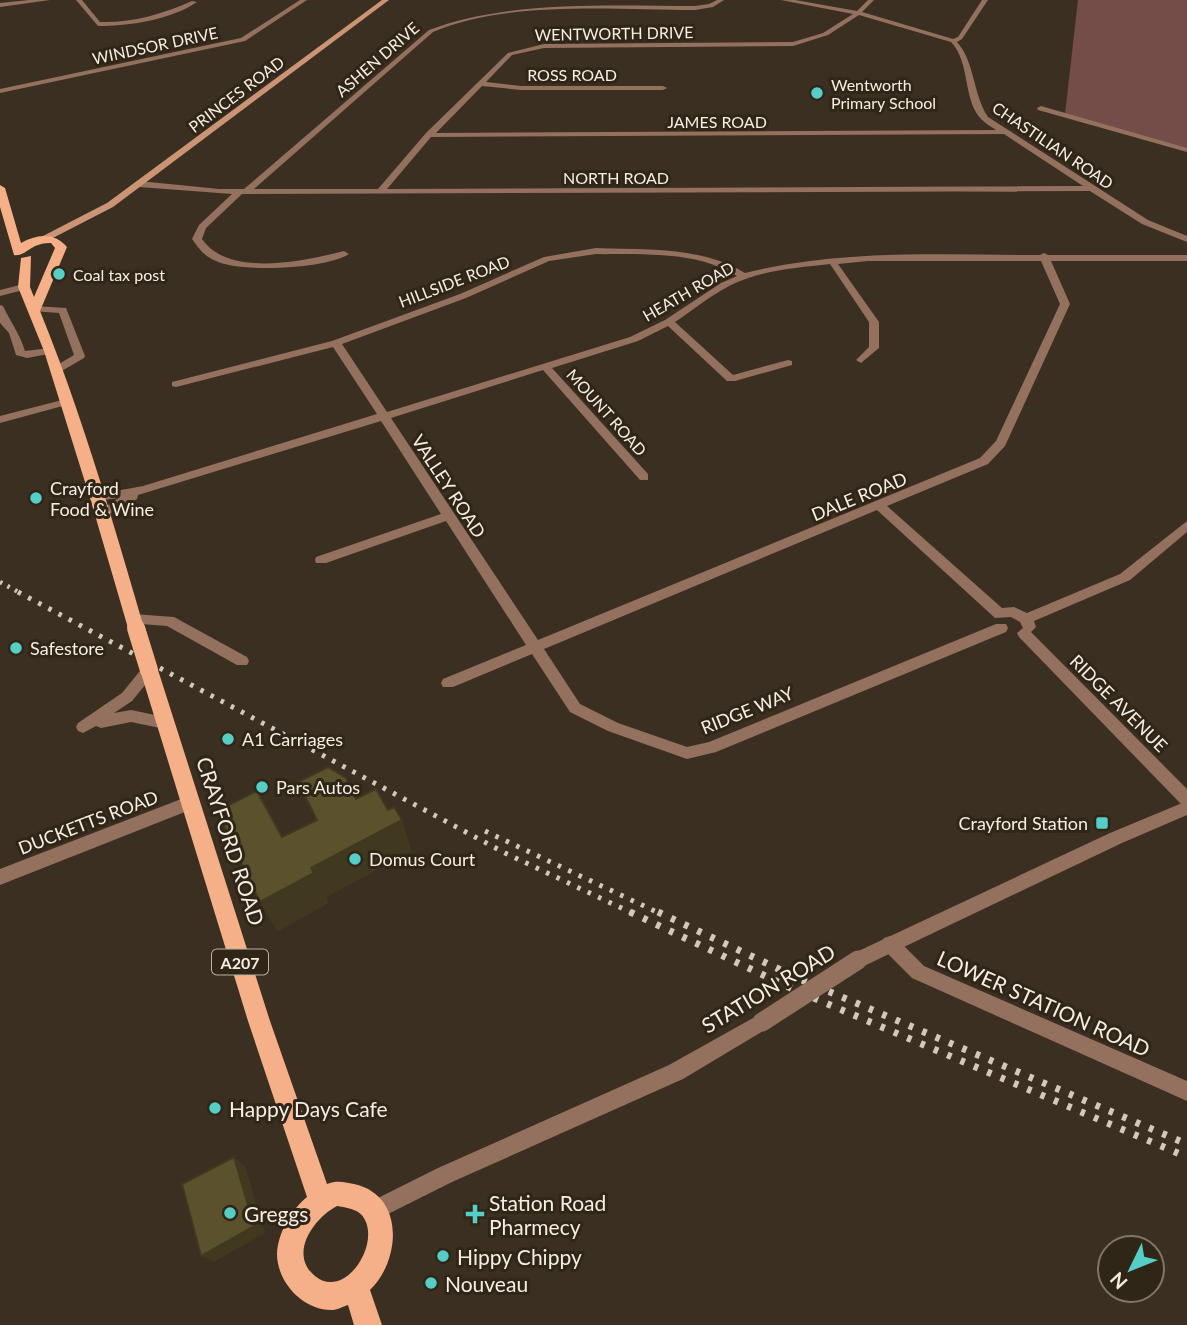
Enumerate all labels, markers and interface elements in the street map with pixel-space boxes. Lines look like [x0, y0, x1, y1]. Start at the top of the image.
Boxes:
street label: ASHEN DRIVE [332, 18, 422, 100]
street label: WINDSOR DRIVE [91, 22, 219, 68]
street label: WENTWORTH DRIVE [534, 22, 694, 44]
street label: PRINCES ROAD [185, 52, 287, 136]
street label: ROSS ROAD [527, 65, 617, 84]
place label: Wentworth Primary School [831, 75, 936, 112]
marker: Wentworth Primary School [809, 85, 825, 101]
street label: CHASTILIAN ROAD [989, 98, 1117, 192]
street label: JAMES ROAD [667, 112, 767, 131]
street label: NORTH ROAD [563, 168, 669, 187]
street label: HILLSIDE ROAD [396, 251, 512, 311]
street label: HEATH ROAD [639, 257, 737, 325]
place label: Coal tax post [73, 265, 165, 284]
marker: Coal tax post [51, 266, 67, 282]
street label: MOUNT ROAD [563, 365, 651, 459]
street label: VALLEY ROAD [408, 430, 490, 542]
street label: DALE ROAD [808, 467, 910, 525]
place label: Crayford Food & Wine [50, 477, 154, 520]
marker: Crayford Food & Wine [28, 490, 44, 506]
place label: Safestore [30, 637, 104, 659]
marker: Safestore [8, 640, 24, 656]
street label: RIDGE AVENUE [1066, 650, 1172, 756]
street label: RIDGE WAY [697, 681, 797, 739]
place label: A1 Carriages [242, 728, 343, 750]
marker: A1 Carriages [220, 731, 236, 747]
street label: CRAYFORD ROAD [192, 754, 270, 928]
place label: Pars Autos [276, 776, 360, 798]
marker: Pars Autos [254, 779, 270, 795]
street label: DUCKETTS ROAD [15, 785, 161, 859]
place label: Crayford Station [959, 812, 1088, 834]
marker: Crayford Station [1094, 815, 1110, 831]
place label: Domus Court [369, 848, 476, 870]
marker: Domus Court [347, 851, 363, 867]
street label: STATION ROAD [697, 938, 839, 1038]
street label: LOWER STATION ROAD [934, 945, 1154, 1061]
road number: A207 [212, 950, 268, 974]
place label: Happy Days Cafe [229, 1096, 388, 1121]
marker: Happy Days Cafe [207, 1100, 223, 1116]
place label: Station Road Pharmecy [489, 1190, 606, 1239]
place label: Greggs [244, 1201, 308, 1226]
marker: Greggs [222, 1205, 238, 1221]
marker: Station Road Pharmecy [467, 1206, 483, 1222]
north arrow [1096, 1234, 1166, 1304]
place label: Hippy Chippy [457, 1244, 582, 1269]
marker: Hippy Chippy [435, 1248, 451, 1264]
text: N [1105, 1268, 1132, 1294]
place label: Nouveau [445, 1271, 528, 1296]
marker: Nouveau [423, 1275, 439, 1291]

